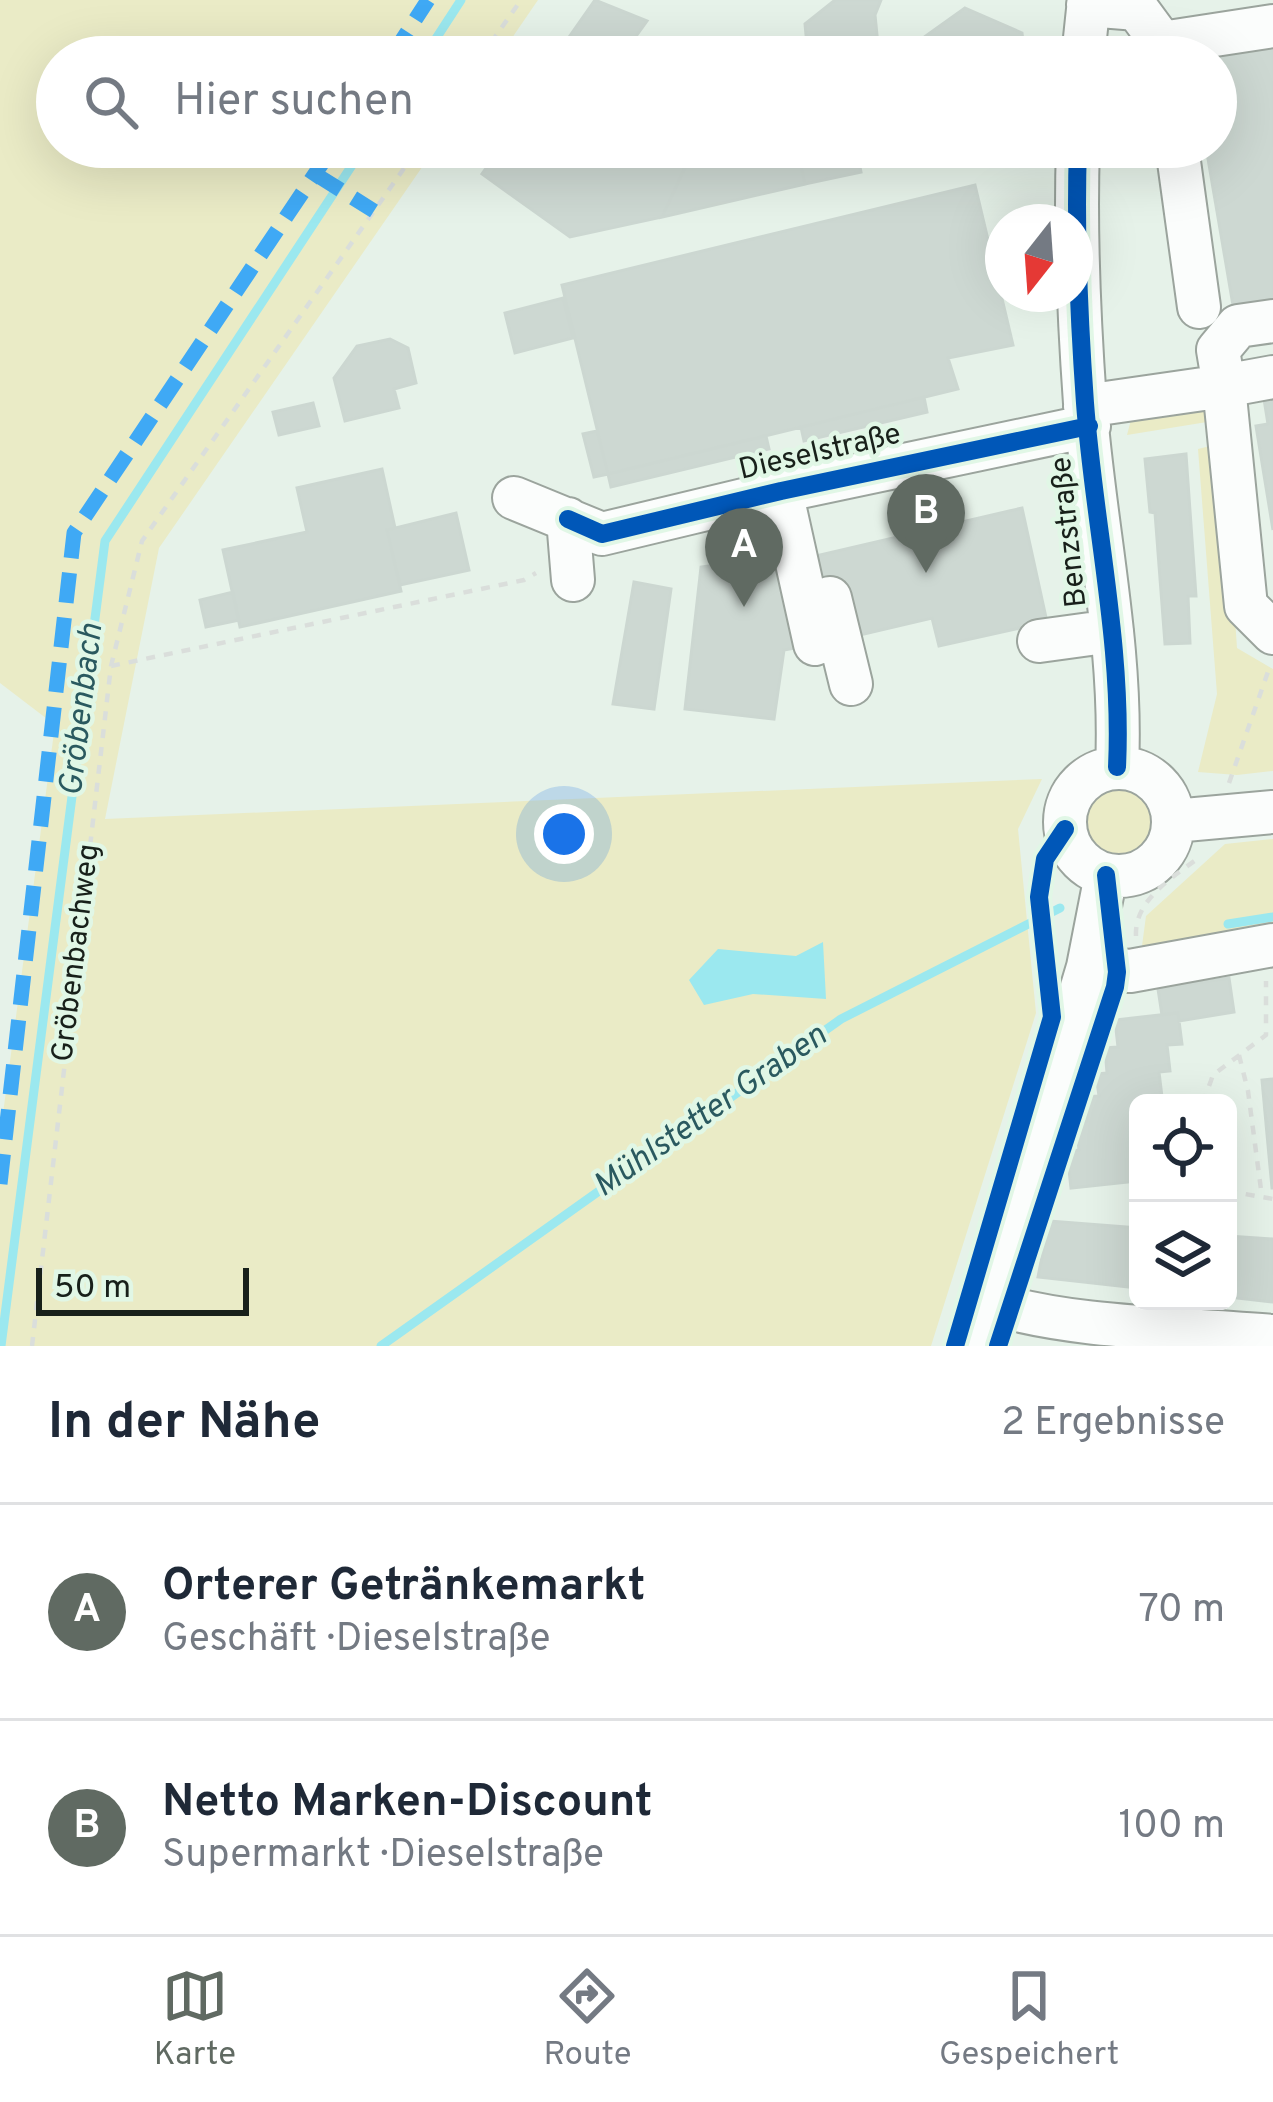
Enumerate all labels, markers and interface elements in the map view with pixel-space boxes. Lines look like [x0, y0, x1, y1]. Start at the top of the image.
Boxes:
search box [36, 36, 1237, 168]
icon: search [78, 69, 144, 135]
text: Hier suchen [174, 74, 414, 131]
north arrow [985, 204, 1093, 312]
street label: Dieselstraße [735, 416, 905, 490]
street label: Benzstraße [1044, 455, 1096, 609]
pin: B [887, 474, 965, 573]
pin: A [705, 508, 783, 607]
water label: Gröbenbach [52, 621, 114, 799]
your location [534, 804, 594, 864]
street label: Gröbenbachweg [45, 842, 109, 1064]
water label: Mühlstetter Graben [586, 1016, 836, 1208]
map controls [1129, 1094, 1237, 1310]
button: locate [1129, 1094, 1237, 1202]
button: layers [1129, 1202, 1237, 1310]
scale bar [36, 1262, 249, 1315]
text: 50 m [54, 1268, 131, 1310]
text: In der Nähe [48, 1392, 320, 1457]
text: 2 Ergebnisse [1001, 1400, 1225, 1449]
text: Orterer Getränkemarkt [162, 1559, 645, 1616]
text: A [73, 1587, 101, 1636]
text: 70 m [1139, 1587, 1225, 1636]
text: Geschäft · Dieselstraße [162, 1616, 550, 1665]
text: Netto Marken-Discount [162, 1775, 652, 1832]
text: B [74, 1803, 100, 1852]
text: 100 m [1118, 1803, 1225, 1852]
text: Supermarkt · Dieselstraße [162, 1832, 604, 1881]
tab: Karte [154, 1963, 236, 2077]
tab: Route [543, 1963, 631, 2077]
tab: Gespeichert [939, 1963, 1119, 2077]

